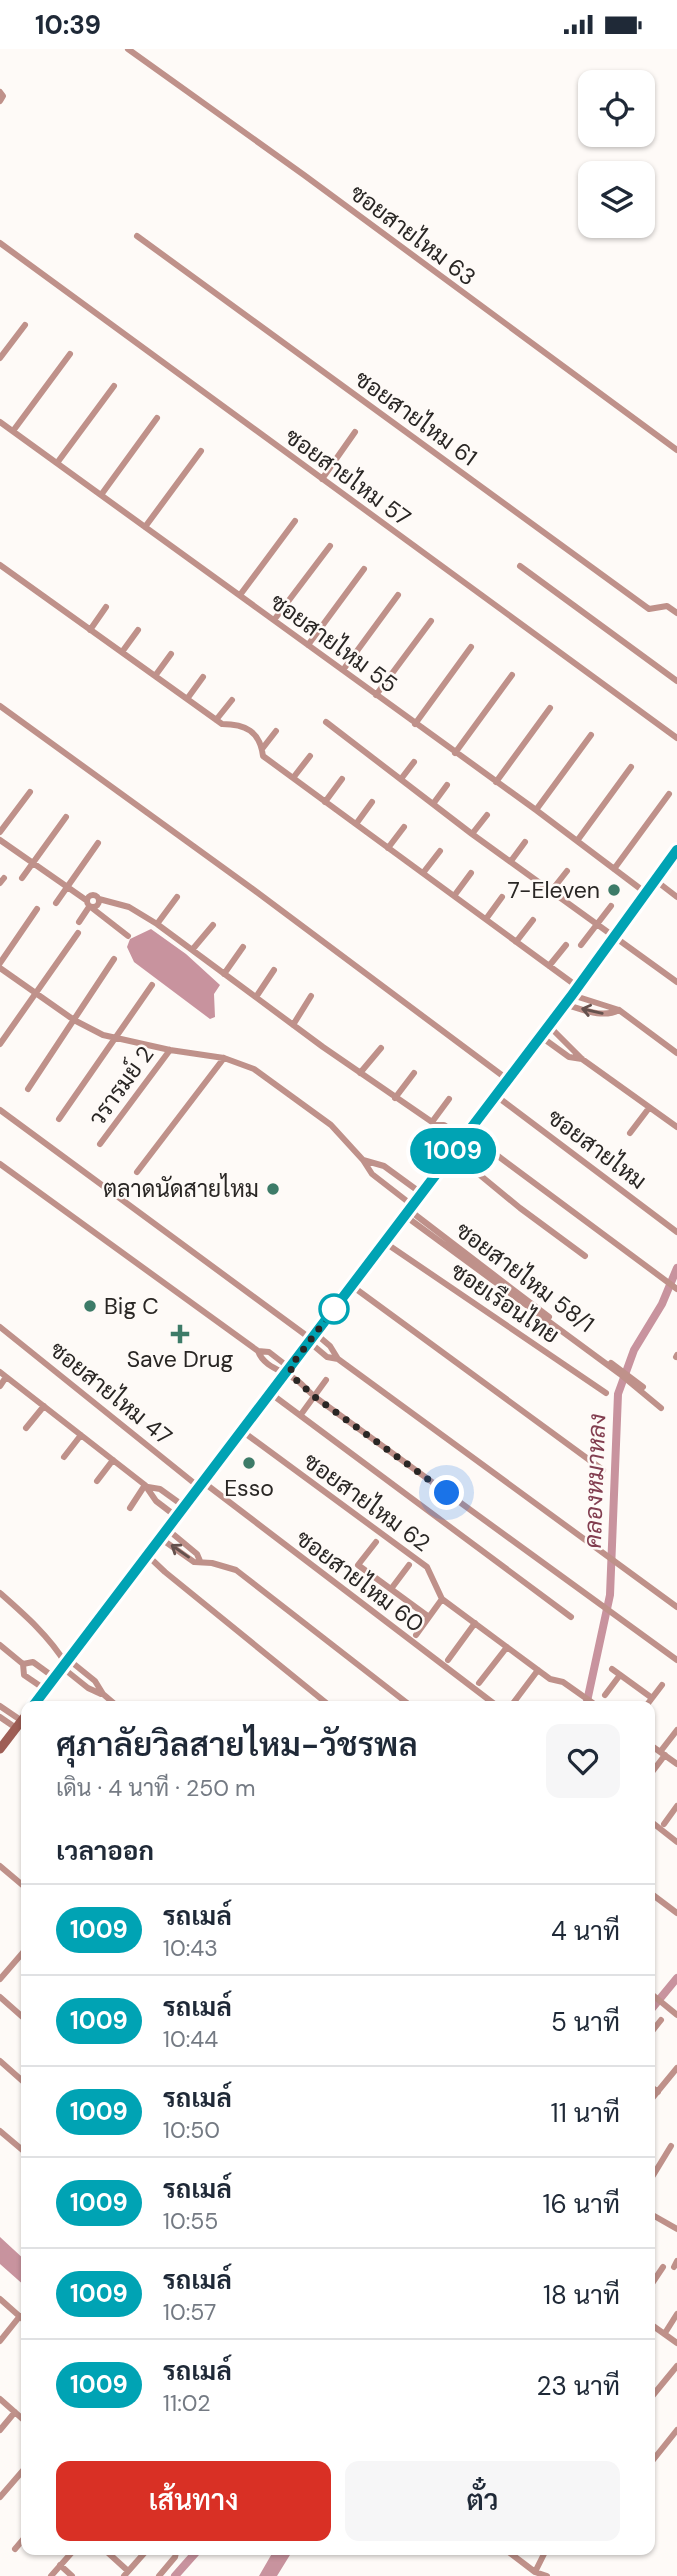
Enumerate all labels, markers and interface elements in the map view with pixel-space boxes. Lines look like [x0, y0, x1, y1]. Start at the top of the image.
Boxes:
text: 10:39 [35, 8, 101, 42]
map controls [578, 70, 655, 238]
button: locate [578, 70, 655, 147]
button: layers [578, 161, 655, 238]
street label: ซอยสายไหม 63 [344, 177, 483, 292]
street label: ซอยสายไหม 61 [349, 363, 484, 472]
street label: ซอยสายไหม 57 [279, 420, 417, 533]
street label: ซอยสายไหม 55 [264, 586, 404, 699]
place label: 7-Eleven [508, 875, 600, 905]
marker: 7-Eleven [606, 882, 622, 898]
one-way arrow [581, 1004, 604, 1018]
street label: วรารมย์ 2 [81, 1039, 160, 1132]
street label: ซอยสายไหม [542, 1101, 653, 1196]
line badge: 1009 [404, 1128, 502, 1174]
text: 1009 [424, 1135, 482, 1166]
place label: ตลาดนัดสายไหม [103, 1173, 259, 1204]
marker: ตลาดนัดสายไหม [265, 1181, 281, 1197]
street label: ซอยสายไหม 58/1 [450, 1214, 601, 1339]
street label: ซอยเรือนไทย [445, 1255, 566, 1350]
place label: Big C [104, 1291, 159, 1321]
unlabelled marker [319, 1294, 349, 1324]
marker: Big C [82, 1298, 98, 1314]
marker: Save Drug [172, 1326, 188, 1342]
street label: ซอยสายไหม 47 [44, 1334, 179, 1451]
place label: Save Drug [127, 1344, 233, 1374]
water label: คลองหมาหลง [577, 1413, 612, 1549]
street label: ซอยสายไหม 62 [298, 1445, 437, 1558]
marker: Esso [241, 1455, 257, 1471]
place label: Esso [224, 1473, 274, 1503]
your location [429, 1475, 464, 1510]
street label: ซอยสายไหม 60 [290, 1522, 431, 1639]
one-way arrow [171, 1544, 190, 1558]
text: ศุภาลัยวิลสายไหม-วัชรพล [56, 1723, 418, 1766]
button: heart [546, 1724, 620, 1798]
text: เดิน · 4 นาที · 250 m [56, 1773, 256, 1803]
text: เวลาออก [56, 1834, 154, 1868]
text: รถเมล์ [163, 1899, 232, 1933]
text: 1009 [70, 1914, 128, 1945]
text: 4 นาที [551, 1914, 620, 1948]
text: 10:43 [163, 1933, 218, 1963]
text: รถเมล์ [163, 1990, 232, 2024]
text: 1009 [70, 2005, 128, 2036]
text: 5 นาที [551, 2005, 620, 2039]
text: 10:44 [163, 2024, 218, 2054]
text: รถเมล์ [163, 2081, 232, 2115]
text: 1009 [70, 2096, 128, 2127]
text: 11 นาที [551, 2096, 620, 2130]
text: 10:50 [163, 2115, 220, 2145]
text: รถเมล์ [163, 2172, 232, 2206]
text: 1009 [70, 2187, 128, 2218]
text: 16 นาที [542, 2187, 620, 2221]
text: 10:55 [163, 2206, 218, 2236]
text: รถเมล์ [163, 2263, 232, 2297]
text: 1009 [70, 2278, 128, 2309]
text: 18 นาที [543, 2278, 620, 2312]
text: 10:57 [163, 2297, 216, 2327]
text: รถเมล์ [163, 2354, 232, 2388]
text: 1009 [70, 2369, 128, 2400]
text: 23 นาที [536, 2369, 620, 2403]
text: 11:02 [163, 2388, 211, 2418]
button: เส้นทาง [56, 2461, 331, 2541]
button: ตั๋ว [345, 2461, 620, 2541]

